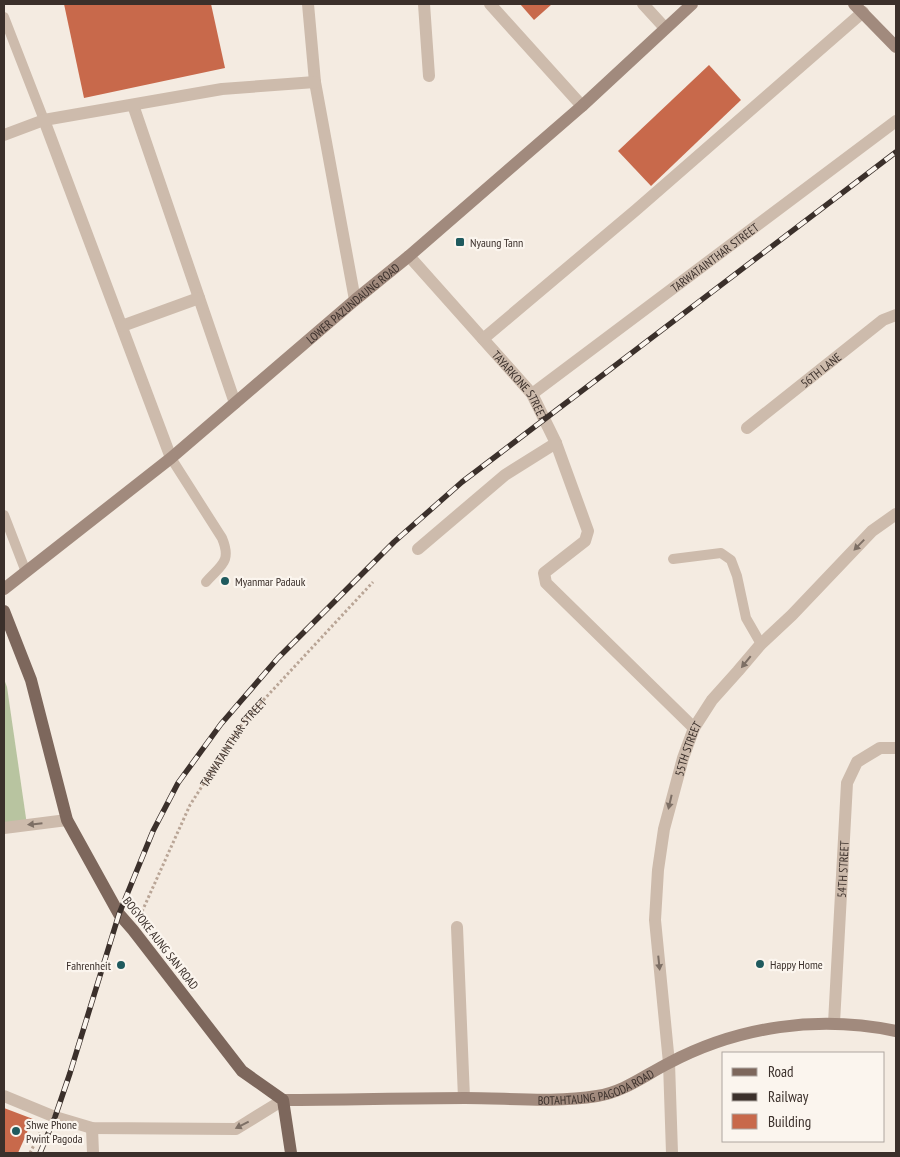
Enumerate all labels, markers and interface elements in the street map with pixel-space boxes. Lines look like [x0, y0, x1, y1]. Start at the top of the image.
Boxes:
street label: TARWATAINTHAR STREET [667, 219, 762, 295]
place label: Nyaung Tann [470, 235, 523, 250]
marker: Nyaung Tann [454, 236, 466, 248]
street label: LOWER PAZUNDAUNG ROAD [303, 260, 402, 346]
street label: TAYARKONE STREET [489, 347, 551, 423]
street label: 56TH LANE [797, 349, 844, 390]
one-way arrow [853, 539, 865, 551]
place label: Myanmar Padauk [235, 574, 306, 589]
marker: Myanmar Padauk [219, 575, 231, 587]
one-way arrow [740, 655, 751, 668]
street label: TARWATAINTHAR STREET [196, 694, 270, 790]
street label: 55TH STREET [671, 718, 704, 778]
one-way arrow [666, 795, 674, 810]
one-way arrow [27, 820, 43, 828]
street label: 54TH STREET [833, 840, 851, 898]
street label: BOGYOKE AUNG SAN ROAD [120, 894, 202, 992]
one-way arrow [655, 956, 663, 972]
place label: Happy Home [770, 957, 823, 972]
place label: Fahrenheit [66, 958, 112, 973]
marker: Happy Home [754, 958, 766, 970]
marker: Fahrenheit [115, 959, 127, 971]
legend [722, 1052, 885, 1142]
text: Road [768, 1062, 794, 1081]
street label: BOTAHTAUNG PAGODA ROAD [538, 1065, 656, 1107]
text: Railway [768, 1087, 809, 1106]
text: Building [768, 1112, 811, 1131]
place label: Shwe Phone Pwint Pagoda [26, 1117, 83, 1146]
one-way arrow [234, 1121, 249, 1129]
marker: Shwe Phone Pwint Pagoda [10, 1125, 22, 1137]

